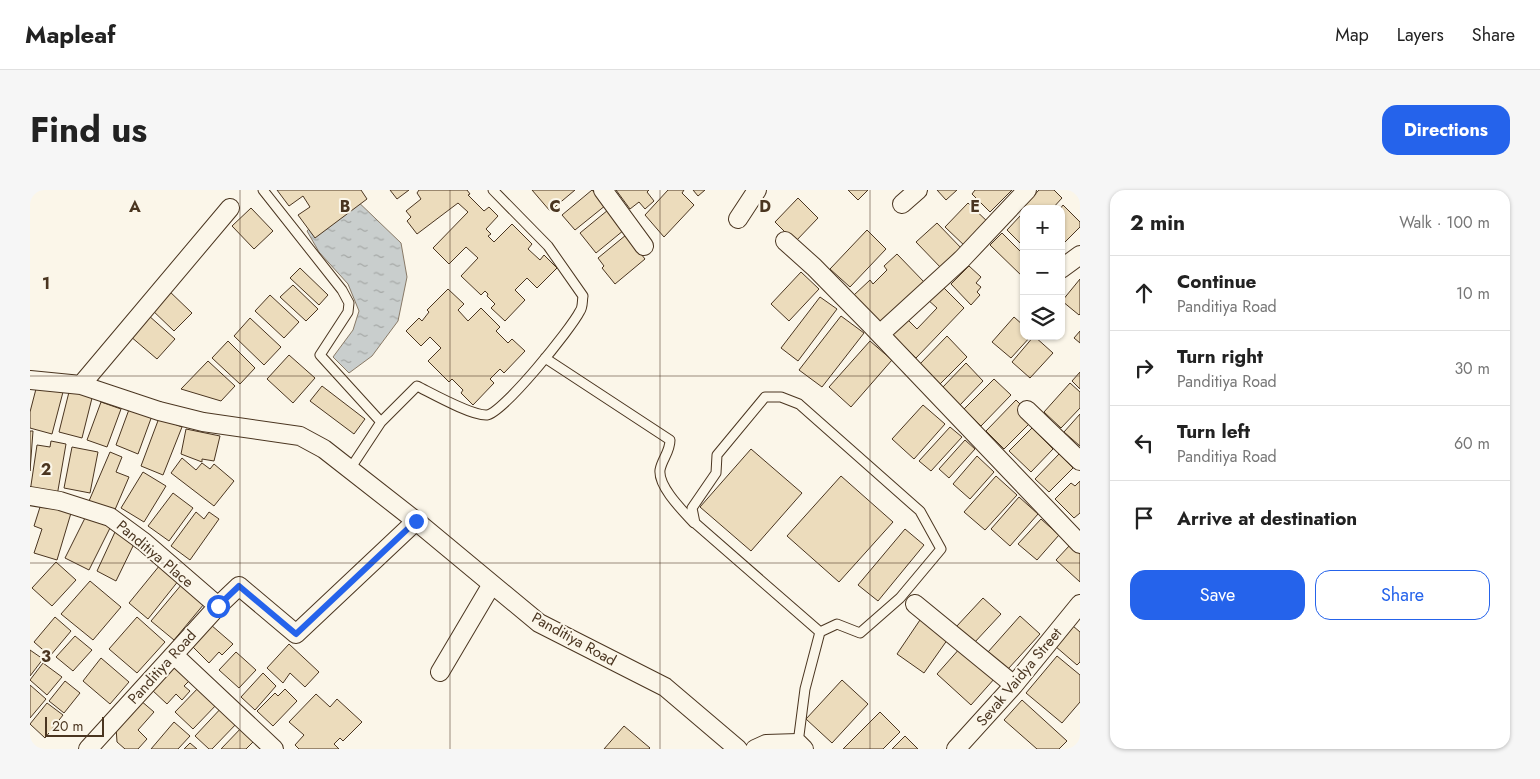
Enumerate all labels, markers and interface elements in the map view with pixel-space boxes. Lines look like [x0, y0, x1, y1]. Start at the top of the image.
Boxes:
text: Mapleaf [25, 17, 116, 52]
text: Map [1335, 22, 1369, 48]
text: Layers [1397, 22, 1444, 48]
text: Share [1472, 22, 1515, 48]
text: Find us [30, 105, 147, 155]
button: Directions [1382, 105, 1510, 155]
text: A [128, 195, 141, 218]
text: B [340, 195, 350, 218]
text: C [549, 195, 561, 218]
text: D [759, 195, 771, 218]
text: E [970, 195, 980, 218]
map controls [1020, 205, 1065, 340]
button: + [1020, 205, 1065, 250]
text: 2 min [1130, 208, 1185, 238]
text: Walk · 100 m [1399, 211, 1490, 234]
button: − [1020, 250, 1065, 295]
text: Continue [1177, 268, 1256, 295]
text: 1 [42, 272, 50, 295]
icon: ahead [1130, 279, 1158, 307]
text: 10 m [1456, 282, 1490, 305]
button: layers [1020, 295, 1065, 340]
text: Panditiya Road [1177, 295, 1277, 318]
text: Turn right [1177, 343, 1263, 370]
icon: right [1130, 354, 1158, 382]
text: 30 m [1454, 357, 1490, 380]
text: Panditiya Road [1177, 370, 1277, 393]
text: Turn left [1177, 418, 1250, 445]
icon: left [1130, 429, 1158, 457]
text: 60 m [1454, 432, 1490, 455]
text: Panditiya Road [1177, 445, 1277, 468]
text: 2 [41, 458, 51, 481]
icon: arrive [1130, 504, 1158, 532]
text: Arrive at destination [1177, 505, 1357, 532]
route end [405, 510, 428, 533]
street label: Panditiya Place [112, 515, 199, 593]
button: Save [1130, 570, 1305, 620]
button: Share [1315, 570, 1490, 620]
route start [207, 595, 230, 618]
street label: Panditiya Road [528, 607, 620, 671]
street label: Sevak Vaidya Street [971, 623, 1067, 731]
street label: Panditiya Road [123, 625, 201, 709]
text: 3 [41, 645, 51, 668]
scale bar [45, 714, 104, 737]
text: 20 m [52, 716, 84, 736]

